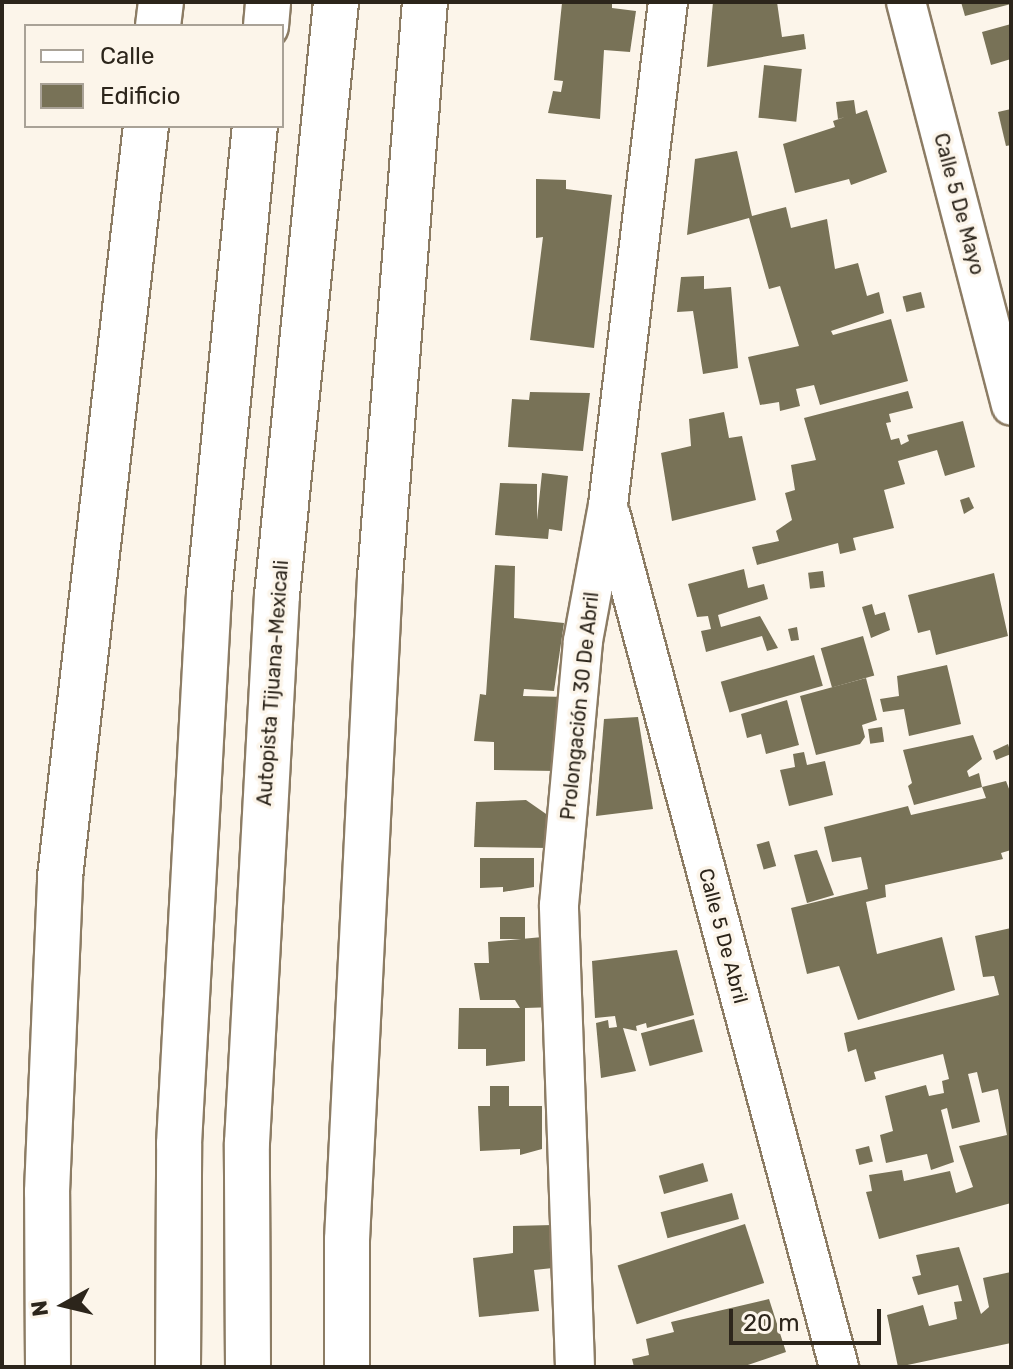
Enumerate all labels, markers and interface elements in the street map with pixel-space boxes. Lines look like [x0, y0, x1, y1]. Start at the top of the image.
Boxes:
legend [24, 24, 284, 128]
text: Calle [100, 42, 154, 70]
text: Edificio [100, 82, 181, 110]
street label: Calle 5 De Mayo [929, 131, 989, 277]
street label: Autopista Tijuana-Mexicali [252, 559, 294, 807]
street label: Prolongación 30 De Abril [556, 591, 604, 821]
street label: Calle 5 De Abril [693, 866, 753, 1006]
north arrow [24, 1265, 104, 1345]
scale bar [733, 1293, 885, 1343]
text: N [25, 1299, 54, 1318]
text: 20 m [743, 1309, 800, 1337]

